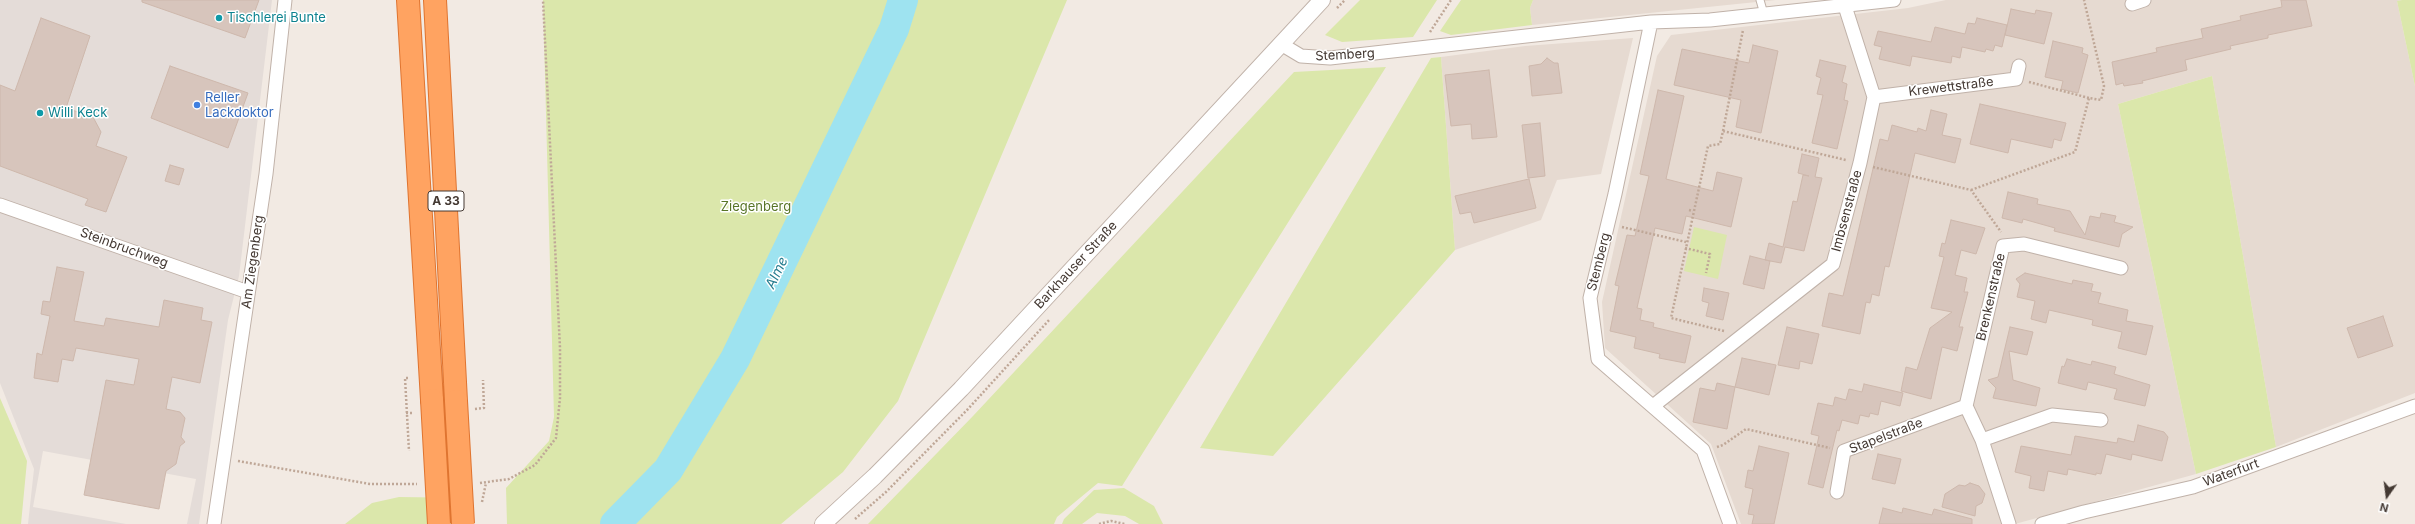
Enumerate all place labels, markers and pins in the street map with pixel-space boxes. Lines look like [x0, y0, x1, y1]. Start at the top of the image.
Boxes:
place label: Tischlerei Bunte [227, 10, 326, 26]
marker: Tischlerei Bunte [214, 13, 224, 23]
place label: Reller Lackdoktor [205, 90, 274, 121]
marker: Reller Lackdoktor [192, 100, 202, 110]
place label: Willi Keck [48, 105, 107, 121]
marker: Willi Keck [35, 108, 45, 118]

